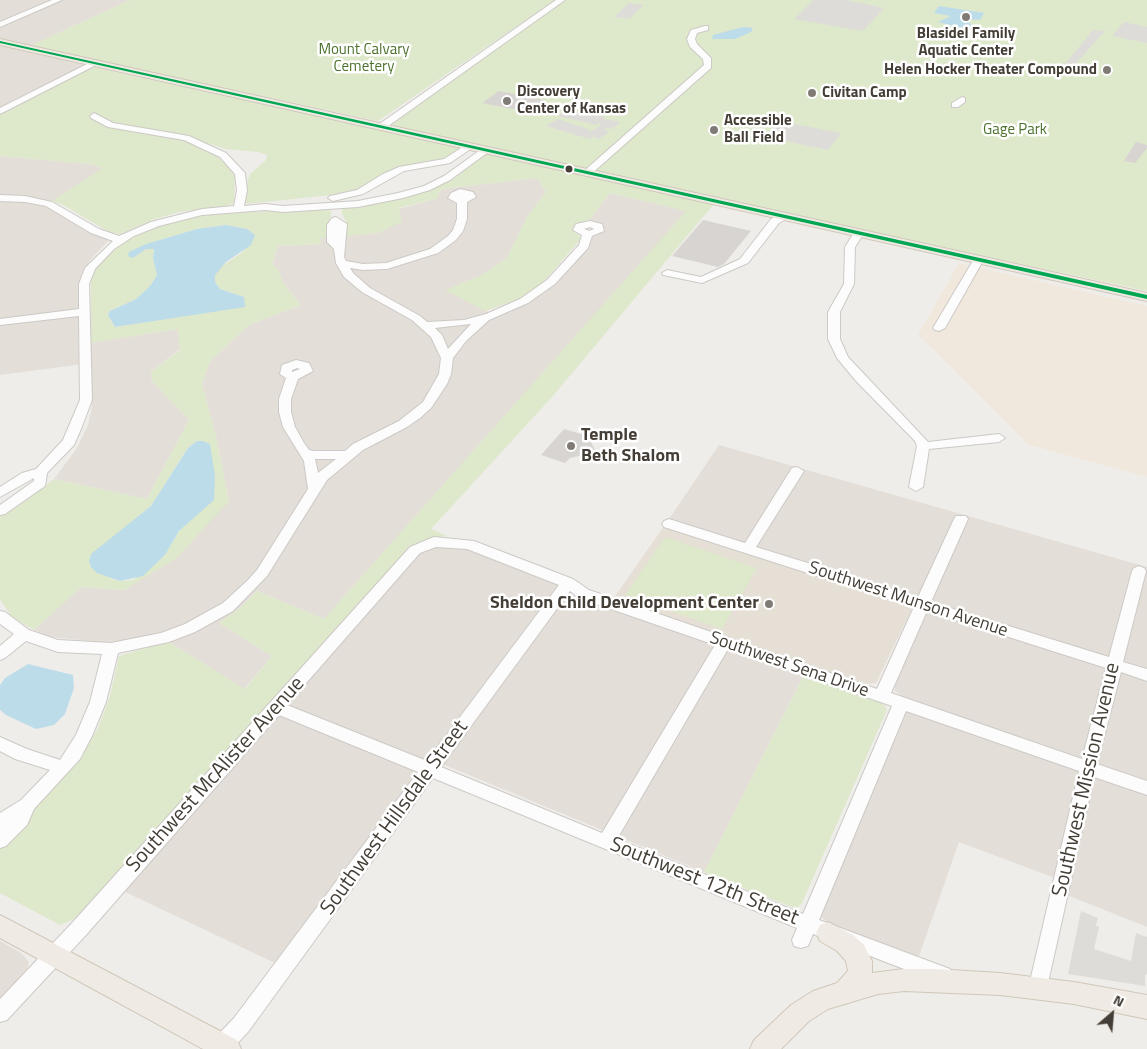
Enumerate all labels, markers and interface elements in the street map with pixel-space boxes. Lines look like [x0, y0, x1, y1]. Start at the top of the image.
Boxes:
marker: Blasidel Family Aquatic Center [960, 11, 972, 23]
place label: Blasidel Family Aquatic Center [917, 25, 1015, 60]
park label: Mount Calvary Cemetery [318, 41, 410, 76]
place label: Helen Hocker Theater Compound [884, 61, 1097, 79]
marker: Helen Hocker Theater Compound [1101, 64, 1113, 76]
place label: Discovery Center of Kansas [517, 83, 626, 118]
place label: Civitan Camp [822, 84, 907, 102]
marker: Civitan Camp [806, 87, 818, 99]
marker: Discovery Center of Kansas [501, 95, 513, 107]
place label: Accessible Ball Field [724, 112, 792, 147]
park label: Gage Park [983, 121, 1047, 139]
marker: Accessible Ball Field [708, 124, 720, 136]
unlabelled marker [564, 164, 574, 174]
place label: Temple Beth Shalom [581, 425, 680, 468]
marker: Temple Beth Shalom [565, 440, 577, 452]
street label: Southwest Munson Avenue [806, 558, 1010, 642]
place label: Sheldon Child Development Center [490, 593, 759, 615]
marker: Sheldon Child Development Center [763, 598, 775, 610]
street label: Southwest Sena Drive [707, 628, 871, 702]
street label: Southwest Mission Avenue [1048, 661, 1126, 899]
street label: Southwest McAlister Avenue [122, 672, 310, 878]
street label: Southwest Hillsdale Street [316, 716, 474, 920]
street label: Southwest 12th Street [606, 833, 802, 931]
north arrow [1087, 989, 1137, 1039]
text: N [1110, 989, 1128, 1012]

